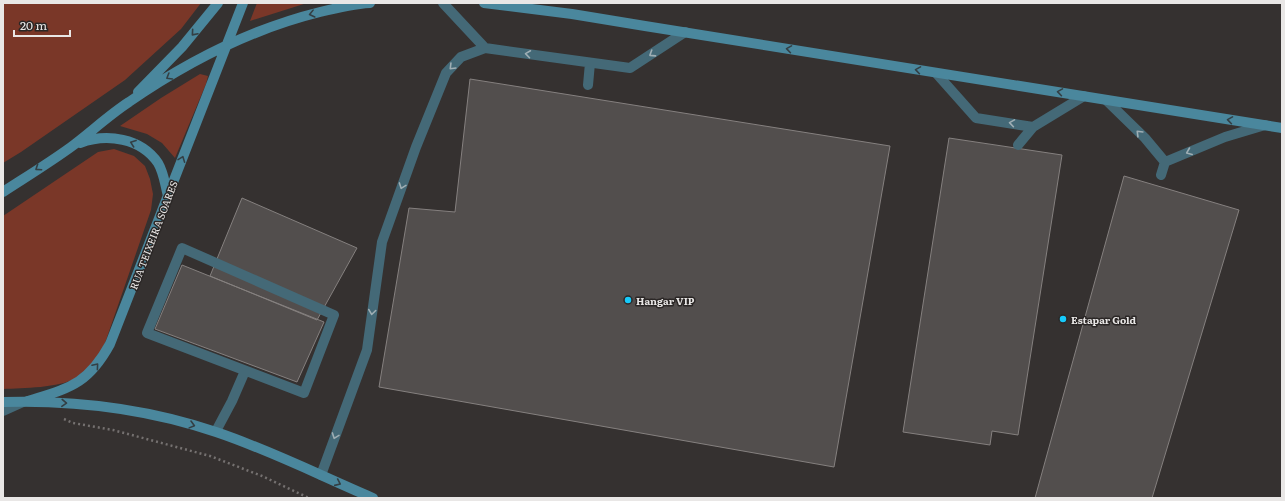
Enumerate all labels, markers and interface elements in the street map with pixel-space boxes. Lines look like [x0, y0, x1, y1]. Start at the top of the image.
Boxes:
one-way arrow [309, 9, 316, 18]
scale bar [14, 12, 70, 38]
text: 20 m [20, 16, 47, 34]
one-way arrow [191, 28, 198, 36]
one-way arrow [786, 45, 792, 54]
one-way arrow [649, 49, 656, 57]
one-way arrow [525, 50, 531, 59]
one-way arrow [449, 62, 457, 70]
one-way arrow [915, 66, 921, 75]
one-way arrow [166, 73, 173, 80]
one-way arrow [1057, 88, 1063, 97]
one-way arrow [1227, 116, 1233, 124]
one-way arrow [1009, 119, 1015, 128]
one-way arrow [1136, 130, 1144, 138]
one-way arrow [129, 139, 136, 148]
one-way arrow [1185, 148, 1192, 156]
one-way arrow [178, 156, 186, 163]
one-way arrow [36, 164, 43, 171]
street label: RUA TEIXEIRA SOARES [125, 178, 181, 292]
one-way arrow [399, 182, 407, 189]
place label: Hangar VIP [636, 293, 695, 308]
marker: Hangar VIP [623, 295, 633, 305]
one-way arrow [368, 309, 377, 315]
place label: Estapar Gold [1071, 312, 1137, 327]
marker: Estapar Gold [1058, 314, 1068, 324]
one-way arrow [91, 364, 98, 371]
one-way arrow [61, 399, 67, 408]
one-way arrow [188, 420, 195, 429]
one-way arrow [332, 432, 340, 439]
one-way arrow [334, 478, 342, 486]

